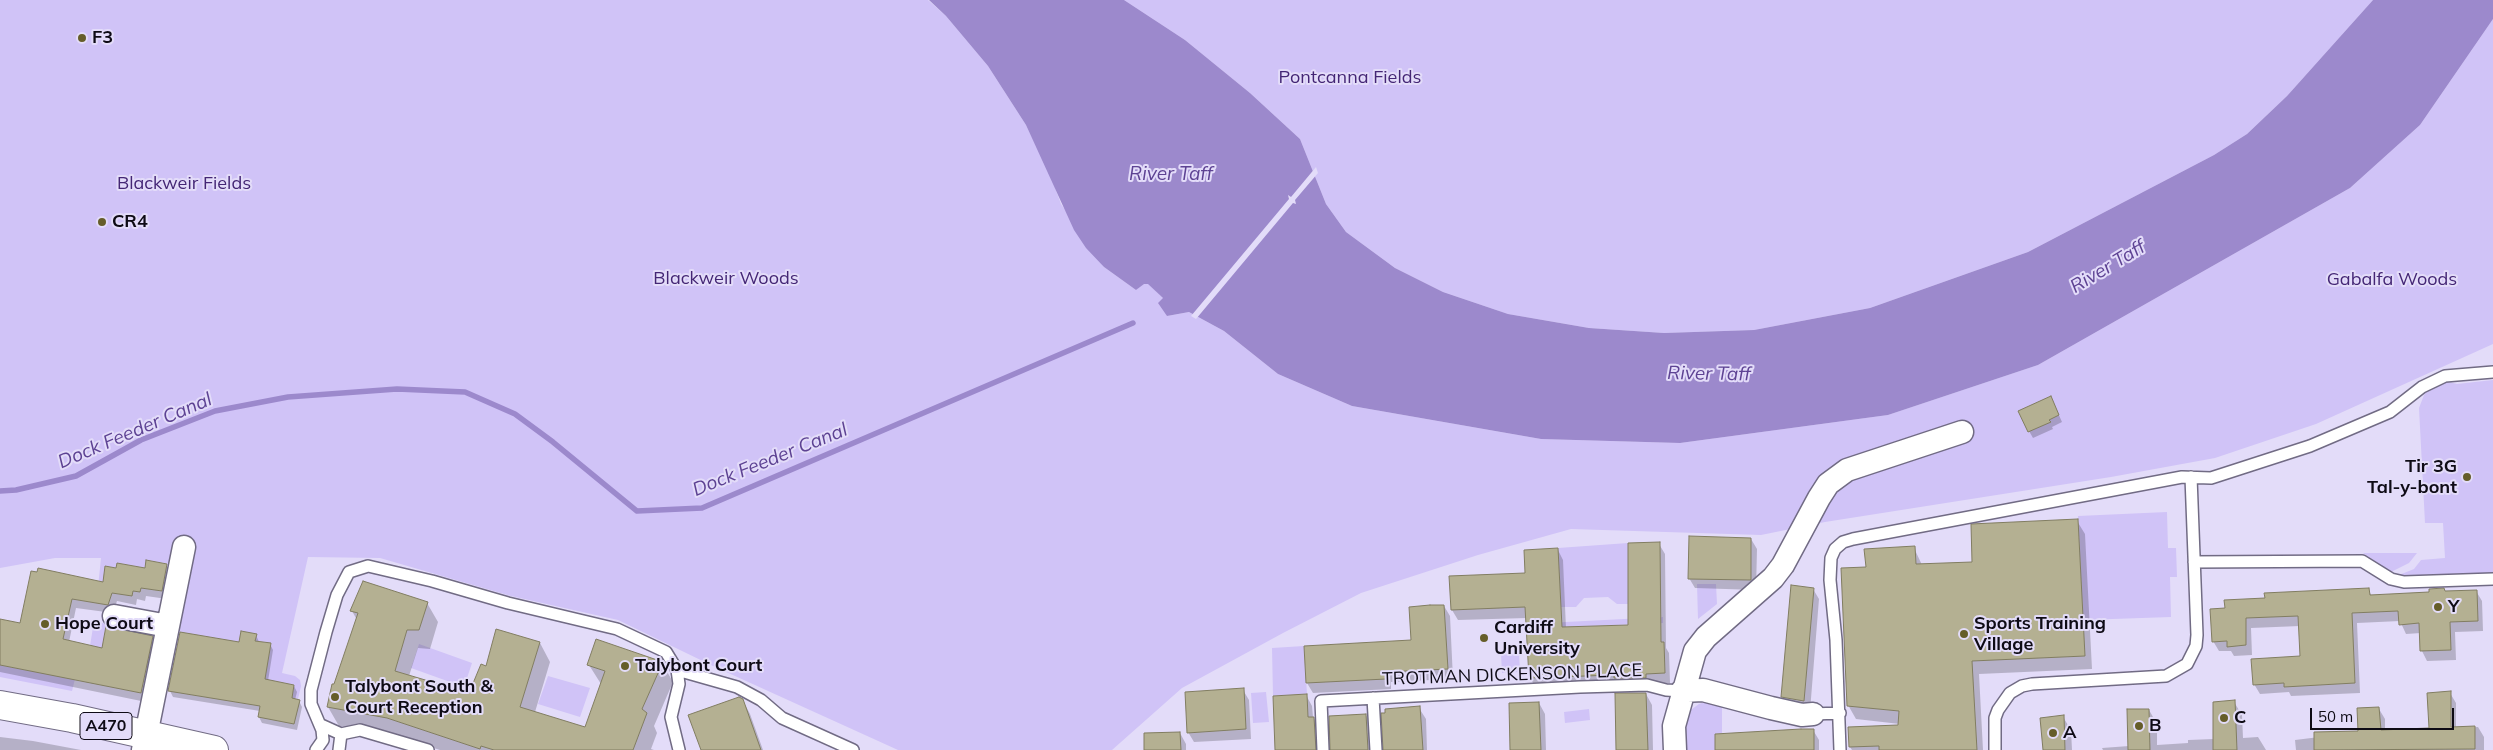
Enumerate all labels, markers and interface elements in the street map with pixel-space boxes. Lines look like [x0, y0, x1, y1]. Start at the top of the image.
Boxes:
place label: F3 [92, 27, 113, 49]
marker: F3 [76, 32, 88, 44]
park label: Pontcanna Fields [1279, 67, 1421, 89]
water label: River Taff [1129, 163, 1213, 185]
park label: Blackweir Fields [117, 173, 251, 195]
place label: CR4 [112, 211, 148, 233]
marker: CR4 [96, 216, 108, 228]
water label: River Taff [2066, 236, 2150, 298]
park label: Blackweir Woods [653, 268, 799, 290]
park label: Gabalfa Woods [2327, 269, 2457, 291]
water label: River Taff [1667, 362, 1751, 386]
water label: Dock Feeder Canal [55, 388, 215, 474]
water label: Dock Feeder Canal [689, 419, 851, 501]
place label: Tir 3G Tal-y-bont [2367, 456, 2457, 498]
marker: Tir 3G Tal-y-bont [2461, 471, 2473, 483]
place label: Y [2448, 596, 2459, 618]
marker: Y [2432, 601, 2444, 613]
place label: Hope Court [55, 613, 153, 635]
place label: Sports Training Village [1974, 613, 2106, 656]
place label: Cardiff University [1494, 617, 1580, 660]
marker: Hope Court [39, 618, 51, 630]
marker: Sports Training Village [1958, 628, 1970, 640]
marker: Cardiff University [1478, 632, 1490, 644]
place label: Talybont Court [635, 655, 762, 677]
marker: Talybont Court [619, 660, 631, 672]
street label: TROTMAN DICKENSON PLACE [1382, 660, 1642, 690]
place label: Talybont South & Court Reception [345, 676, 493, 719]
marker: Talybont South & Court Reception [329, 691, 341, 703]
scale bar [2313, 698, 2457, 730]
place label: C [2234, 707, 2246, 729]
text: 50 m [2318, 707, 2353, 726]
road number: A470 [80, 712, 132, 739]
marker: C [2218, 712, 2230, 724]
place label: B [2149, 715, 2161, 737]
marker: B [2133, 720, 2145, 732]
place label: A [2063, 722, 2076, 744]
marker: A [2047, 727, 2059, 739]

